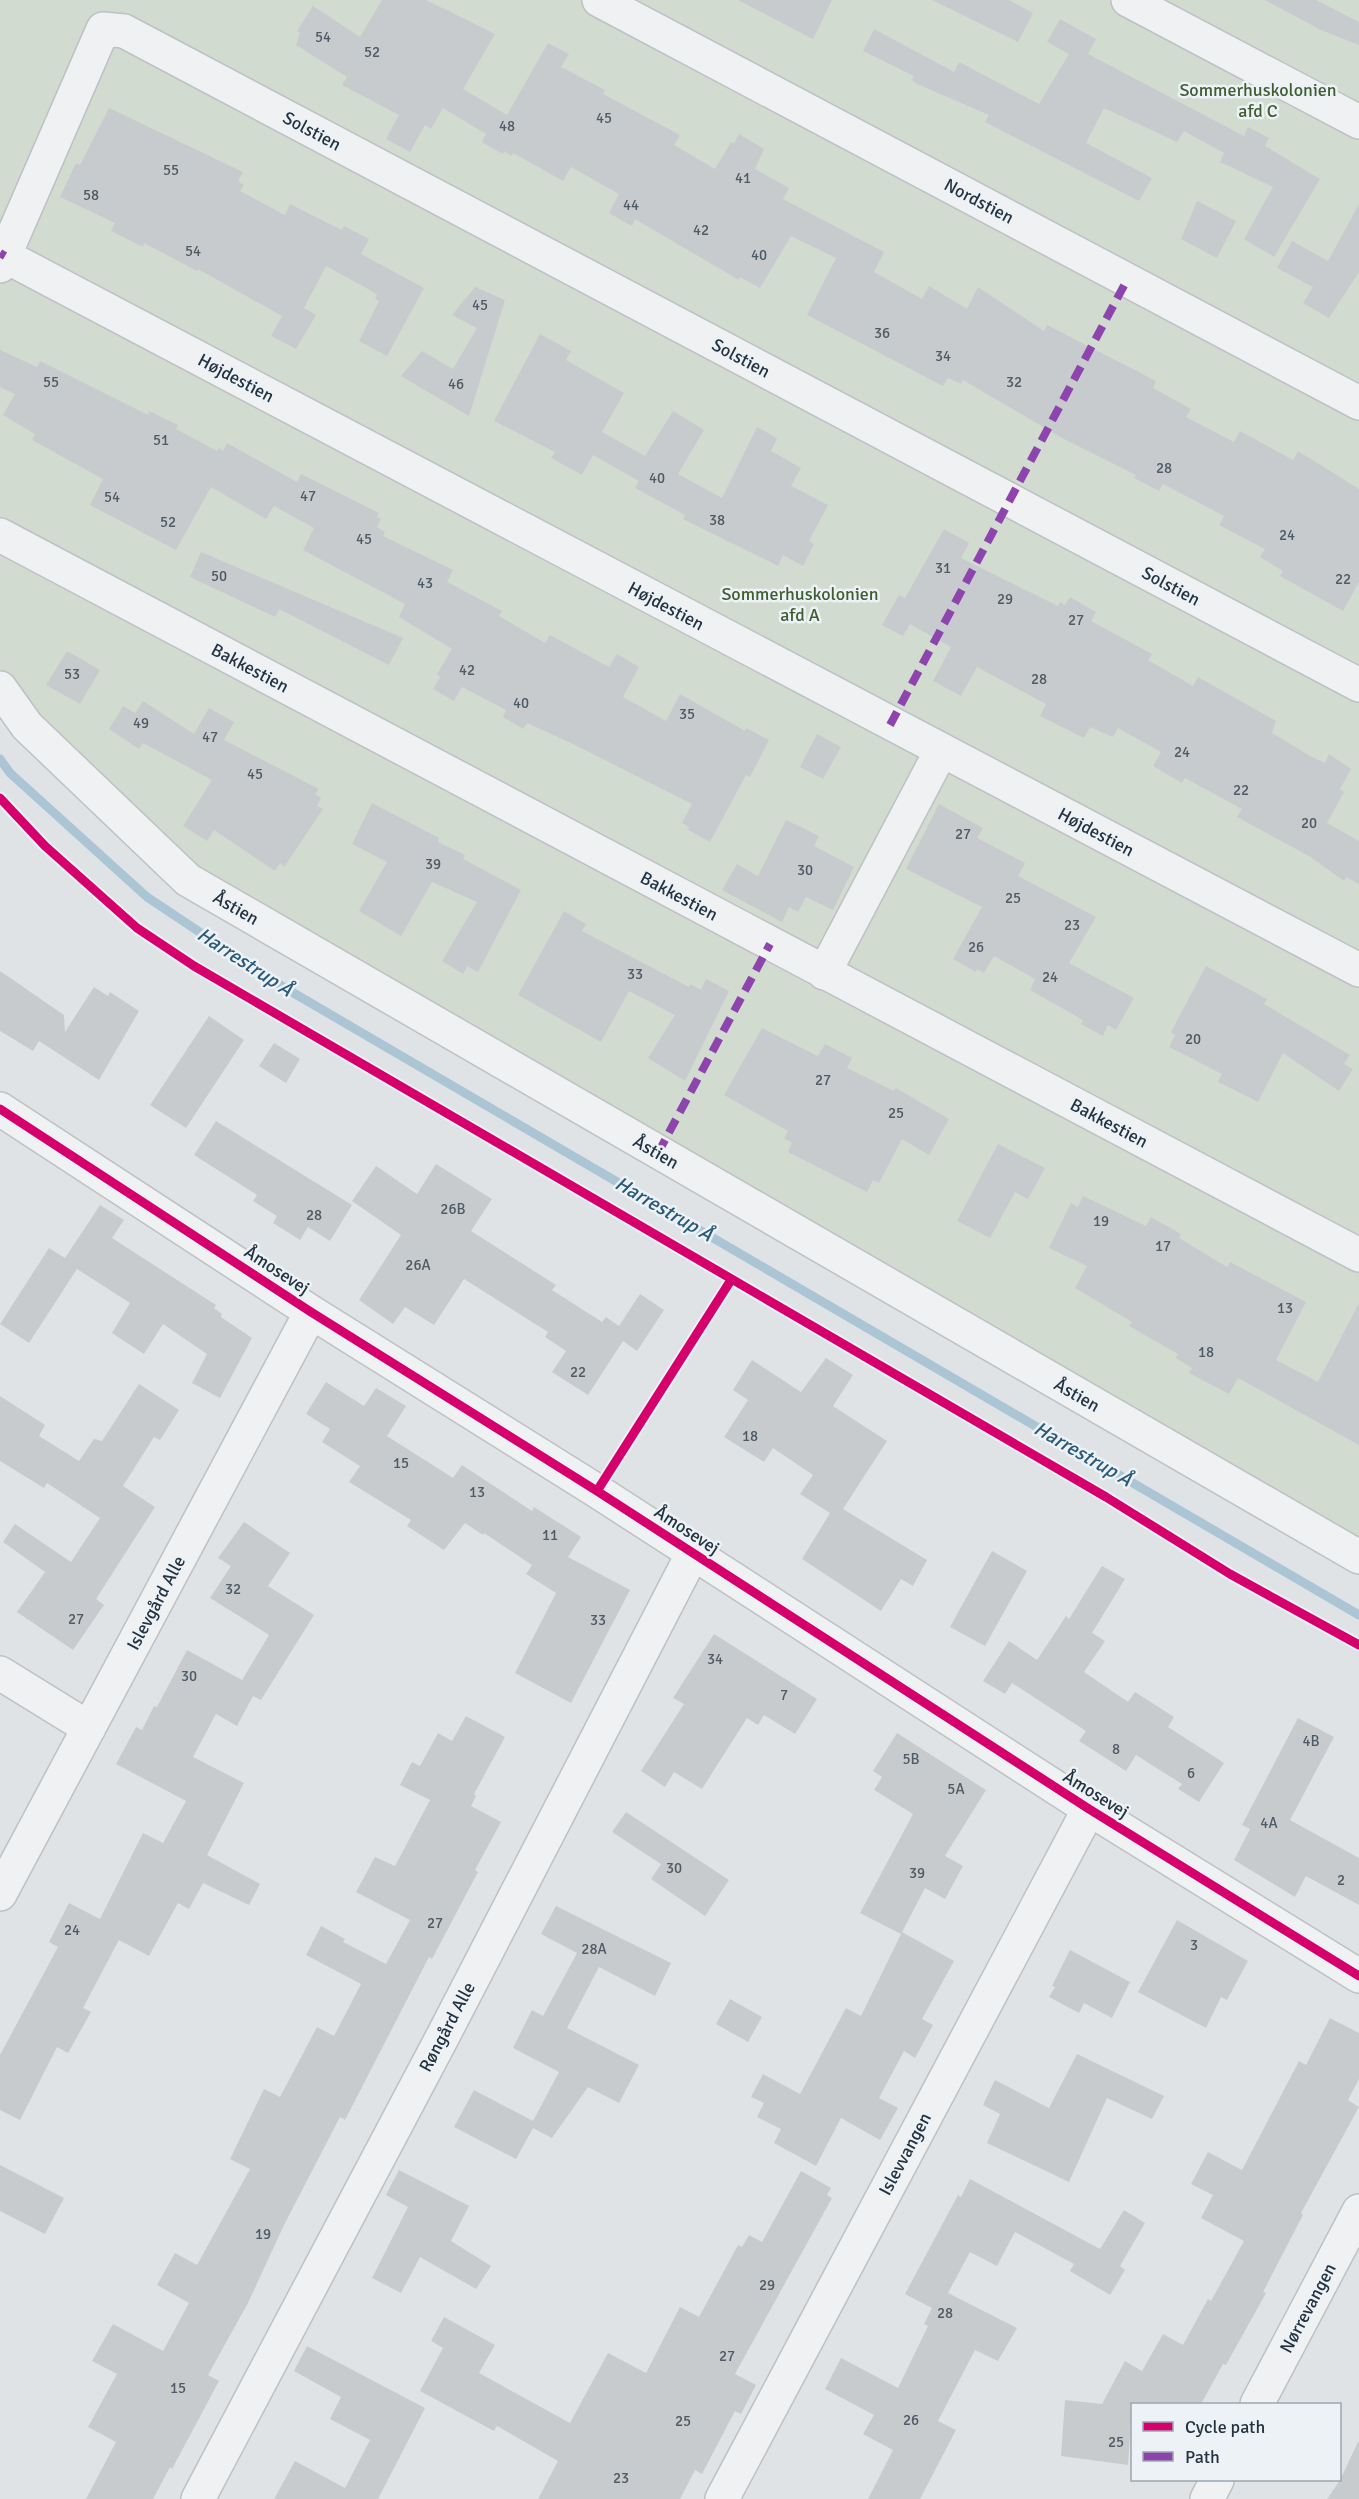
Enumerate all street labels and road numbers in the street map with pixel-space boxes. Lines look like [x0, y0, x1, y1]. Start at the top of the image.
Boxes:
street label: Solstien [279, 107, 345, 155]
street label: Nordstien [940, 174, 1018, 228]
street label: Solstien [708, 334, 774, 382]
street label: Højdestien [194, 349, 278, 407]
street label: Solstien [1138, 562, 1204, 610]
street label: Højdestien [624, 577, 708, 635]
street label: Bakkestien [207, 638, 293, 698]
street label: Højdestien [1054, 803, 1138, 861]
street label: Bakkestien [636, 866, 722, 926]
street label: Åstien [209, 886, 263, 930]
street label: Bakkestien [1066, 1093, 1152, 1153]
street label: Åstien [629, 1130, 683, 1174]
street label: Åmosevej [240, 1241, 314, 1299]
street label: Åstien [1050, 1373, 1104, 1417]
street label: Åmosevej [650, 1501, 724, 1559]
street label: Islevgård Alle [122, 1552, 190, 1654]
street label: Åmosevej [1059, 1765, 1133, 1823]
street label: Røngård Alle [414, 1978, 480, 2076]
street label: Islevvangen [874, 2109, 936, 2199]
street label: Nørrevangen [1275, 2259, 1341, 2357]

